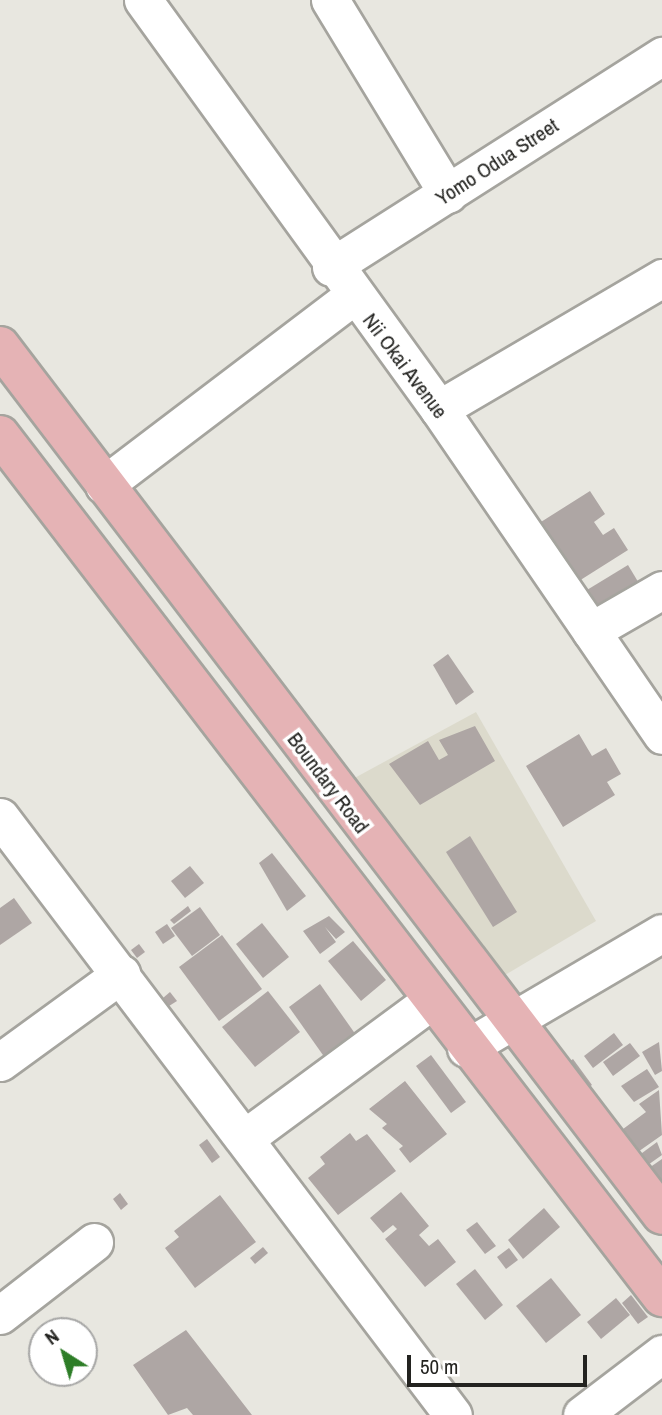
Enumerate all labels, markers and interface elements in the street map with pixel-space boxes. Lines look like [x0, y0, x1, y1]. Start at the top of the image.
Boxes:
street label: Yomo Odua Street [431, 113, 563, 211]
street label: Nii Okai Avenue [357, 308, 453, 424]
street label: Boundary Road [282, 728, 374, 838]
north arrow [28, 1317, 98, 1387]
text: N [39, 1323, 64, 1351]
scale bar [410, 1342, 590, 1386]
text: 50 m [420, 1352, 458, 1381]

